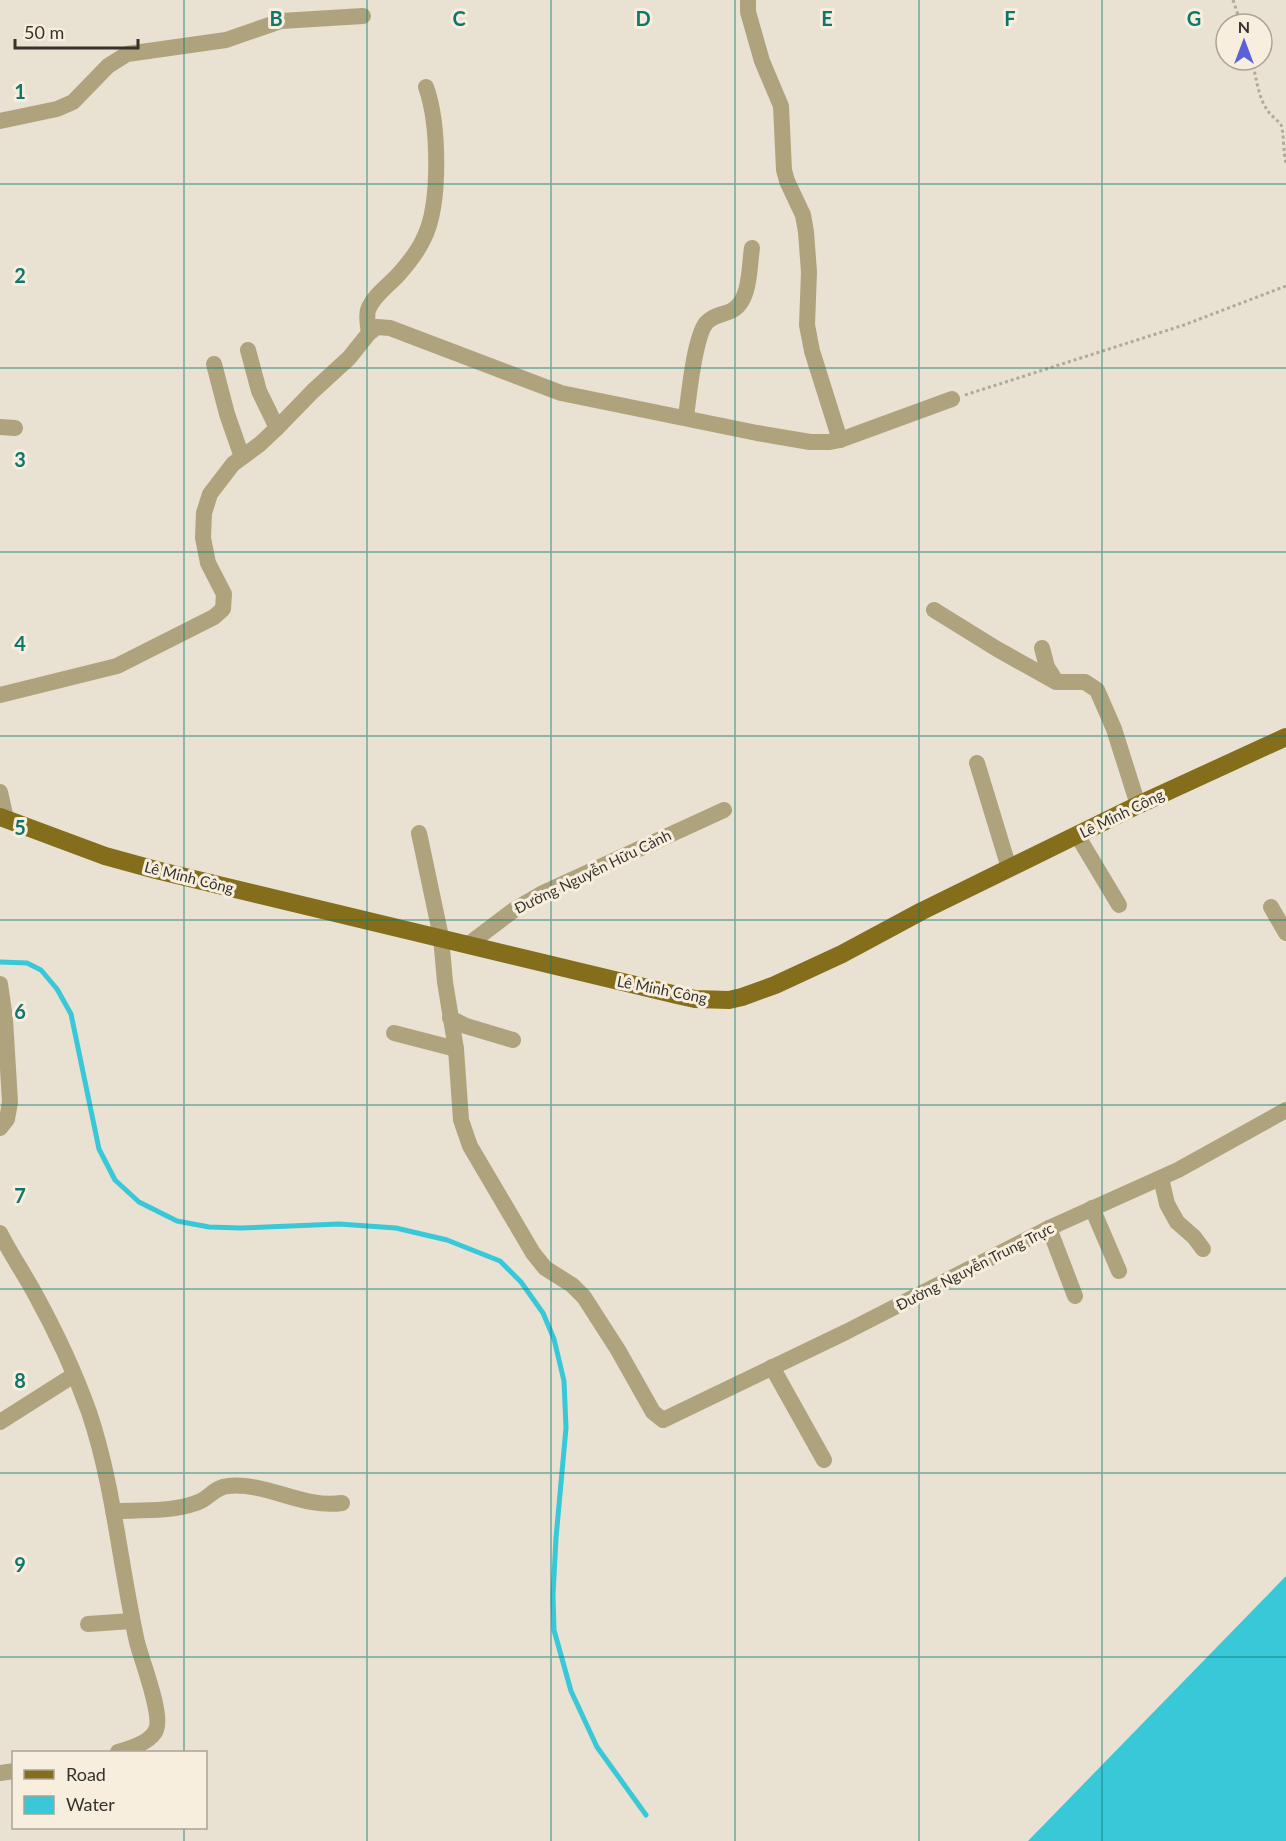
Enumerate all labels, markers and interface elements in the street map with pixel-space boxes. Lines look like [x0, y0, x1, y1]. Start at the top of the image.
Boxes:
text: B [269, 6, 283, 30]
text: C [452, 6, 466, 30]
text: D [635, 6, 651, 30]
text: E [821, 6, 833, 30]
text: F [1004, 6, 1016, 30]
text: G [1187, 6, 1201, 30]
scale bar [15, 12, 138, 50]
north arrow [1214, 12, 1274, 72]
text: N [1238, 17, 1250, 36]
text: 50 m [24, 21, 64, 43]
text: 1 [14, 79, 26, 103]
text: 2 [14, 263, 26, 287]
text: 3 [14, 447, 26, 471]
text: 4 [14, 631, 26, 655]
street label: Lê Minh Công [1077, 785, 1167, 841]
text: 5 [14, 815, 26, 839]
street label: Đường Nguyễn Hữu Cảnh [511, 825, 674, 917]
street label: Lê Minh Công [143, 857, 236, 897]
street label: Lê Minh Công [616, 971, 709, 1007]
text: 6 [14, 999, 26, 1023]
text: 7 [14, 1183, 26, 1207]
street label: Đường Nguyễn Trung Trực [893, 1218, 1056, 1314]
text: 8 [14, 1368, 26, 1392]
text: 9 [14, 1552, 26, 1576]
legend [12, 1751, 207, 1829]
text: Road [66, 1763, 106, 1785]
text: Water [66, 1793, 115, 1815]

